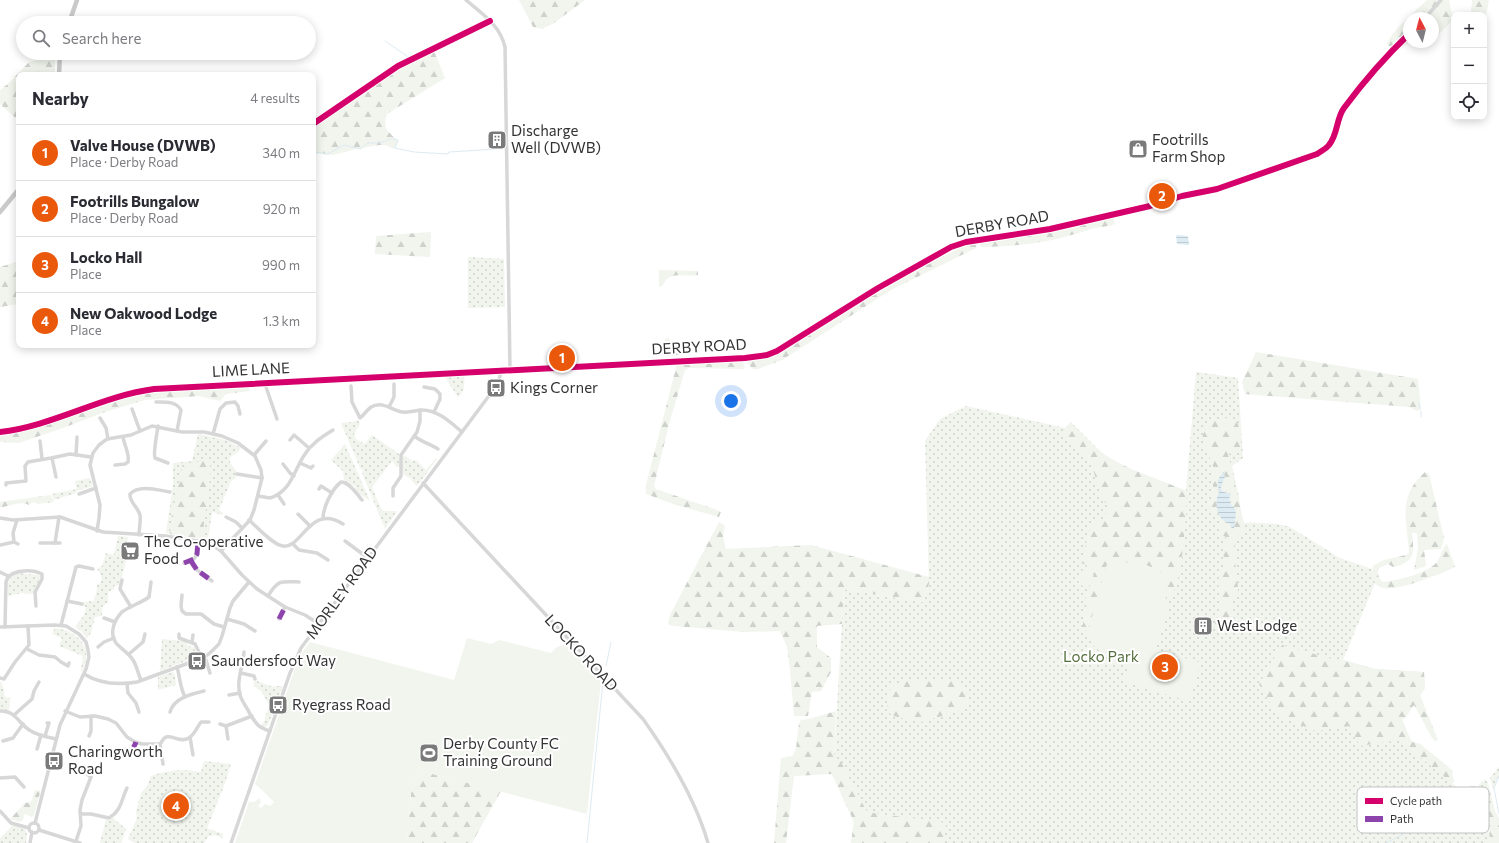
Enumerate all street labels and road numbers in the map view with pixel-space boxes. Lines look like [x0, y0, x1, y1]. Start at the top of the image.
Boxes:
street label: DERBY ROAD [953, 206, 1050, 240]
street label: DERBY ROAD [651, 335, 747, 357]
street label: LIME LANE [211, 358, 290, 380]
street label: MORLEY ROAD [302, 543, 381, 642]
street label: LOCKO ROAD [542, 610, 622, 694]

